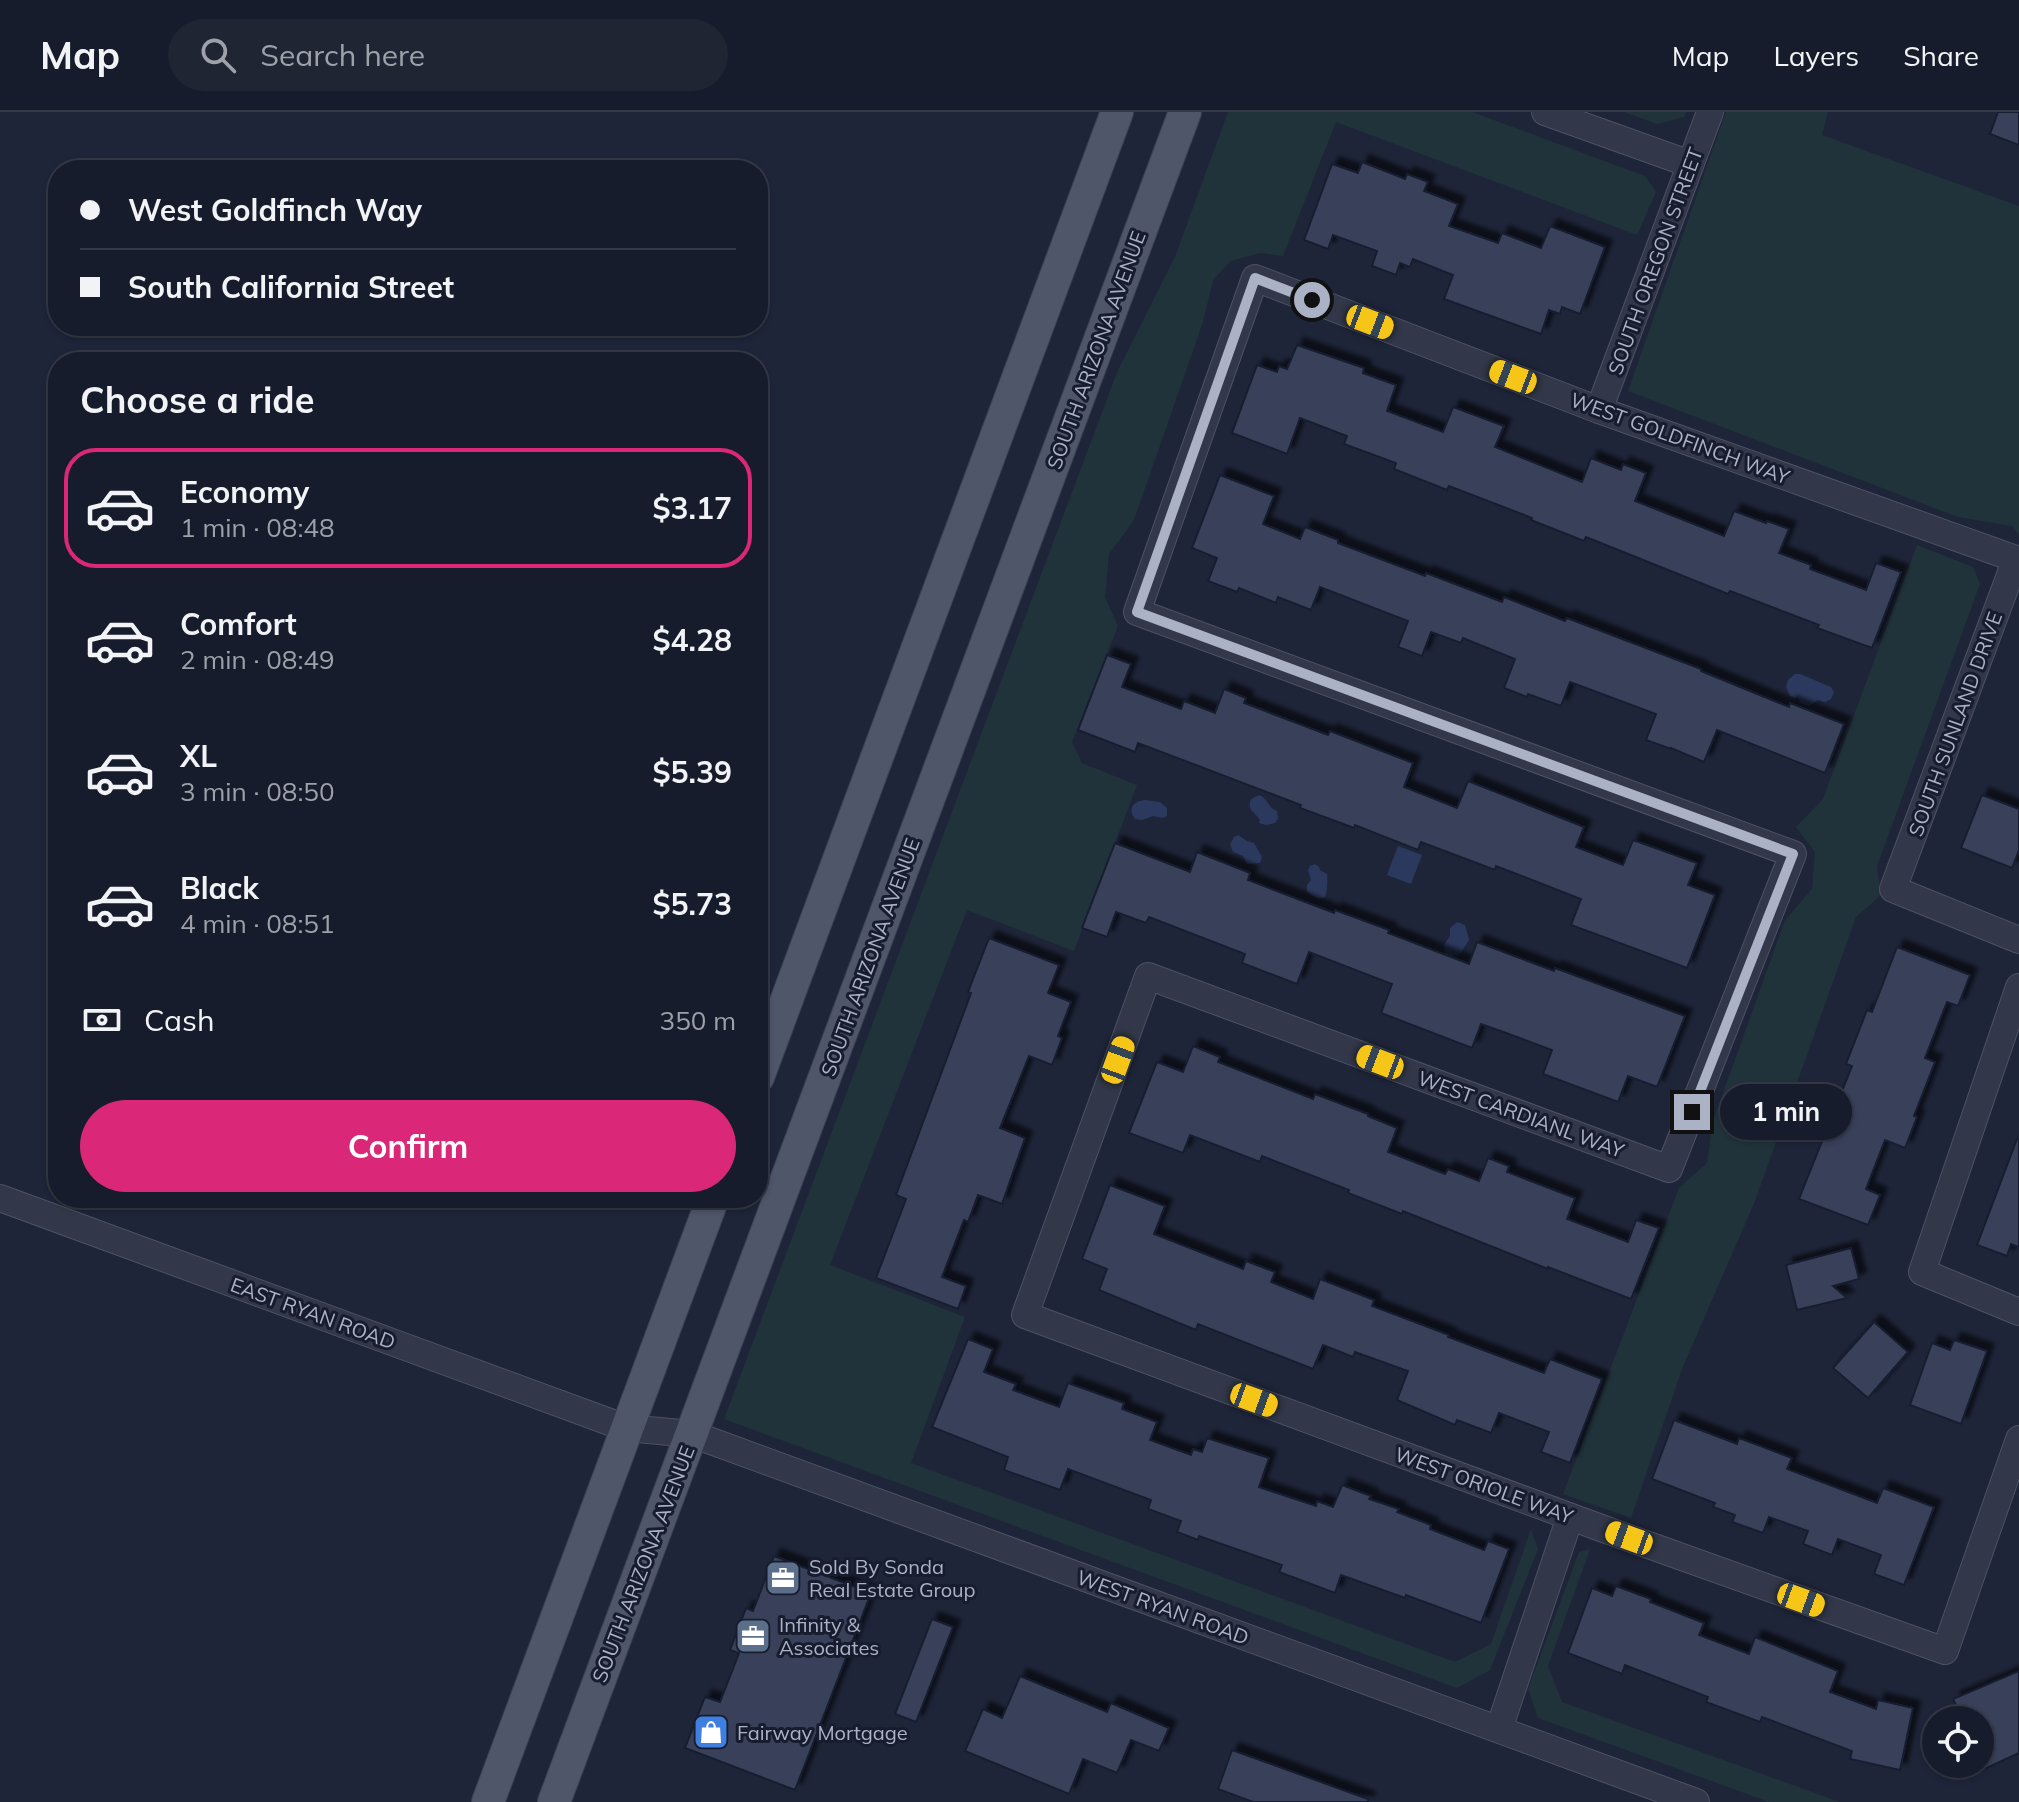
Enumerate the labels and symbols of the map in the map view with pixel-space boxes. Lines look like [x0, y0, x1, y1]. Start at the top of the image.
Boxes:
street label: SOUTH OREGON STREET [1602, 144, 1708, 378]
street label: SOUTH ARIZONA AVENUE [1041, 228, 1151, 472]
route start [1294, 282, 1330, 318]
car [1343, 302, 1397, 342]
car [1486, 357, 1540, 397]
street label: WEST GOLDFINCH WAY [1567, 387, 1794, 490]
street label: SOUTH SUNLAND DRIVE [1903, 608, 2007, 840]
street label: SOUTH ARIZONA AVENUE [815, 835, 925, 1079]
car [1099, 1033, 1137, 1087]
car [1353, 1042, 1407, 1082]
street label: WEST CARDIANL WAY [1414, 1065, 1628, 1163]
callout: 1 min [1720, 1084, 1852, 1140]
route end [1674, 1094, 1710, 1130]
street label: EAST RYAN ROAD [227, 1272, 399, 1354]
car [1227, 1381, 1281, 1419]
street label: WEST ORIOLE WAY [1392, 1441, 1577, 1529]
street label: SOUTH ARIZONA AVENUE [586, 1442, 700, 1686]
car [1602, 1519, 1656, 1557]
place label: Sold By Sonda Real Estate Group [809, 1554, 976, 1602]
office icon: Sold By Sonda Real Estate Group [764, 1559, 802, 1597]
street label: WEST RYAN ROAD [1074, 1564, 1252, 1650]
car [1774, 1581, 1828, 1619]
place label: Infinity & Associates [779, 1612, 879, 1660]
office icon: Infinity & Associates [734, 1617, 772, 1655]
shop icon: Fairway Mortgage [692, 1713, 730, 1751]
place label: Fairway Mortgage [737, 1720, 908, 1745]

